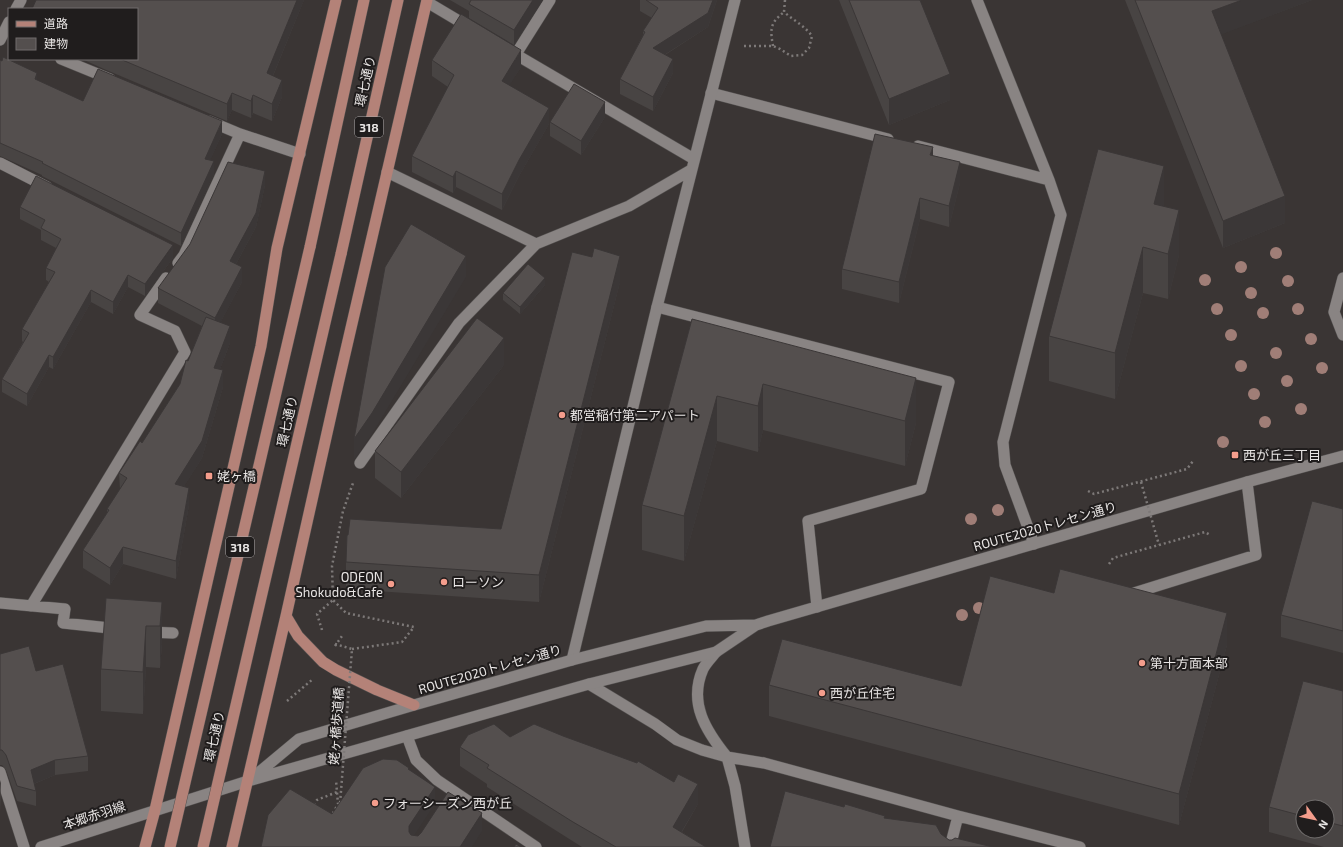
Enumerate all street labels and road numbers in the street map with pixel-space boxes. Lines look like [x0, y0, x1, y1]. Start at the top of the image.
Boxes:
street label: 環七通り [351, 54, 379, 108]
road number: 318 [355, 117, 383, 137]
street label: 環七通り [273, 394, 301, 448]
street label: ROUTE2020トレセン通り [971, 498, 1119, 554]
road number: 318 [226, 537, 254, 557]
street label: ROUTE2020トレセン通り [416, 641, 564, 697]
street label: 姥ヶ橋歩道橋 [325, 687, 347, 765]
street label: 環七通り [200, 709, 228, 763]
street label: 本郷赤羽線 [61, 797, 127, 833]

